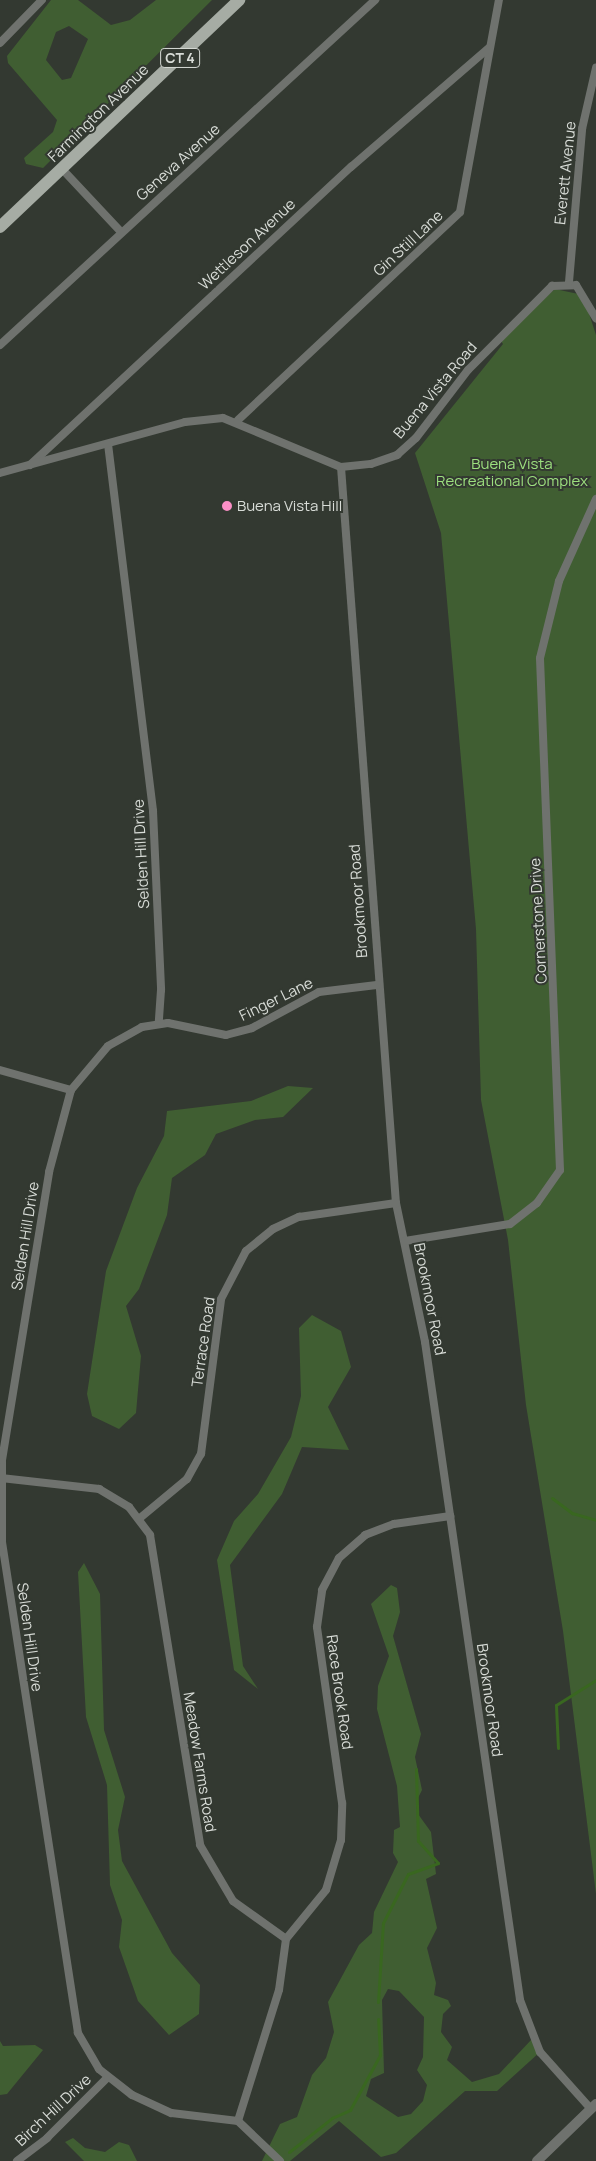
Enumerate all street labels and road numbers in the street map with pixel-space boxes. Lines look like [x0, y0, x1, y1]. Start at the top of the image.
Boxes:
road number: CT 4 [159, 46, 201, 70]
street label: Farmington Avenue [44, 60, 152, 166]
street label: Geneva Avenue [132, 120, 224, 204]
street label: Everett Avenue [551, 120, 579, 226]
street label: Wettleson Avenue [195, 195, 299, 293]
street label: Gin Still Lane [370, 206, 446, 280]
street label: Buena Vista Road [390, 338, 480, 442]
street label: Selden Hill Drive [129, 799, 153, 909]
street label: Brookmoor Road [345, 844, 371, 958]
street label: Cornerstone Drive [526, 858, 550, 984]
street label: Finger Lane [236, 973, 316, 1025]
street label: Selden Hill Drive [8, 1180, 42, 1292]
street label: Brookmoor Road [410, 1241, 450, 1357]
street label: Terrace Road [188, 1296, 218, 1388]
street label: Selden Hill Drive [13, 1581, 47, 1693]
street label: Race Brook Road [323, 1633, 357, 1751]
street label: Brookmoor Road [473, 1642, 507, 1758]
street label: Meadow Farms Road [180, 1691, 220, 1833]
street label: Birch Hill Drive [11, 2070, 95, 2150]

